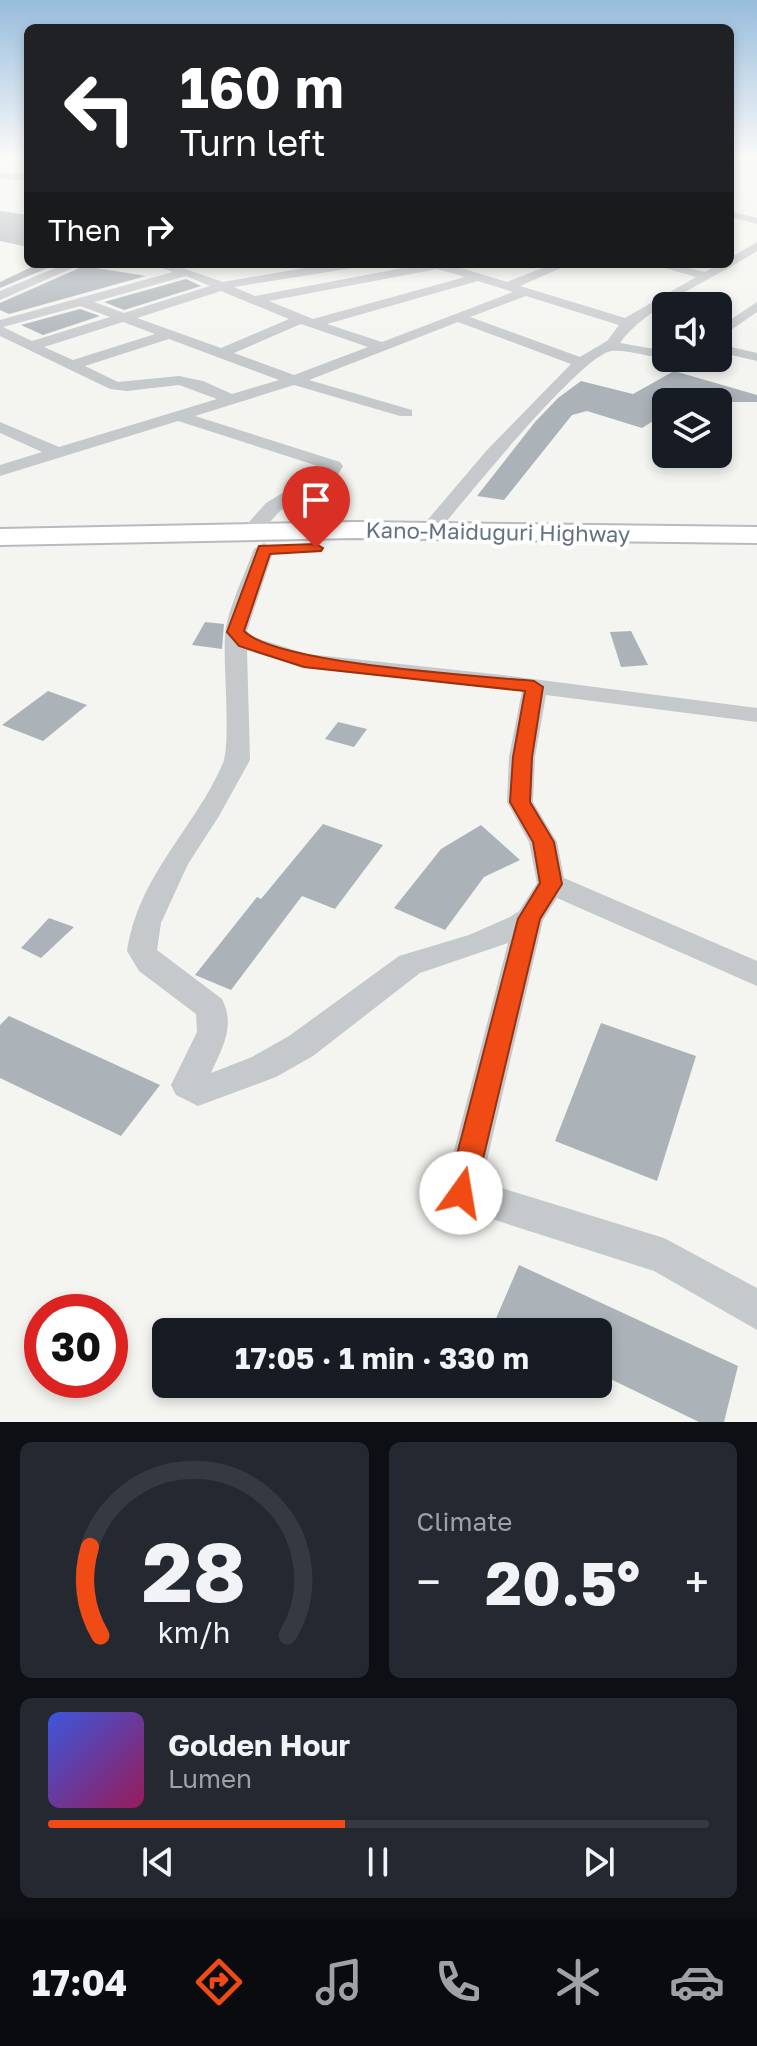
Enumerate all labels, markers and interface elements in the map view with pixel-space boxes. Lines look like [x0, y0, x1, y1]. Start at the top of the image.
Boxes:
text: 160 m [180, 53, 344, 120]
icon: left [48, 56, 152, 160]
text: Turn left [180, 121, 326, 164]
icon: right [137, 208, 181, 252]
text: Then [48, 212, 121, 248]
map controls [652, 292, 732, 468]
button: sound [652, 292, 732, 372]
button: layers [652, 388, 732, 468]
pin [282, 466, 350, 548]
icon: arrive [294, 478, 338, 522]
street label: Kano-Maiduguri Highway [366, 516, 630, 547]
position arrow [419, 1151, 503, 1235]
speed limit sign: 30 [24, 1294, 128, 1398]
text: 17:05 · 1 min · 330 m [235, 1340, 529, 1376]
text: Climate [417, 1506, 512, 1537]
text: 28 [142, 1520, 246, 1620]
text: 20.5° [485, 1546, 640, 1618]
text: − [417, 1555, 441, 1608]
text: + [685, 1555, 709, 1608]
text: km/h [158, 1615, 231, 1649]
text: Golden Hour [168, 1727, 350, 1763]
text: Lumen [168, 1763, 252, 1794]
icon: previous [136, 1840, 180, 1884]
icon: pause [356, 1840, 400, 1884]
icon: next [577, 1840, 621, 1884]
icon: directions [191, 1954, 247, 2010]
icon: music [311, 1954, 367, 2010]
icon: phone [430, 1954, 486, 2010]
icon: climate [550, 1954, 606, 2010]
icon: car [669, 1954, 725, 2010]
text: 17:04 [32, 1961, 127, 2004]

